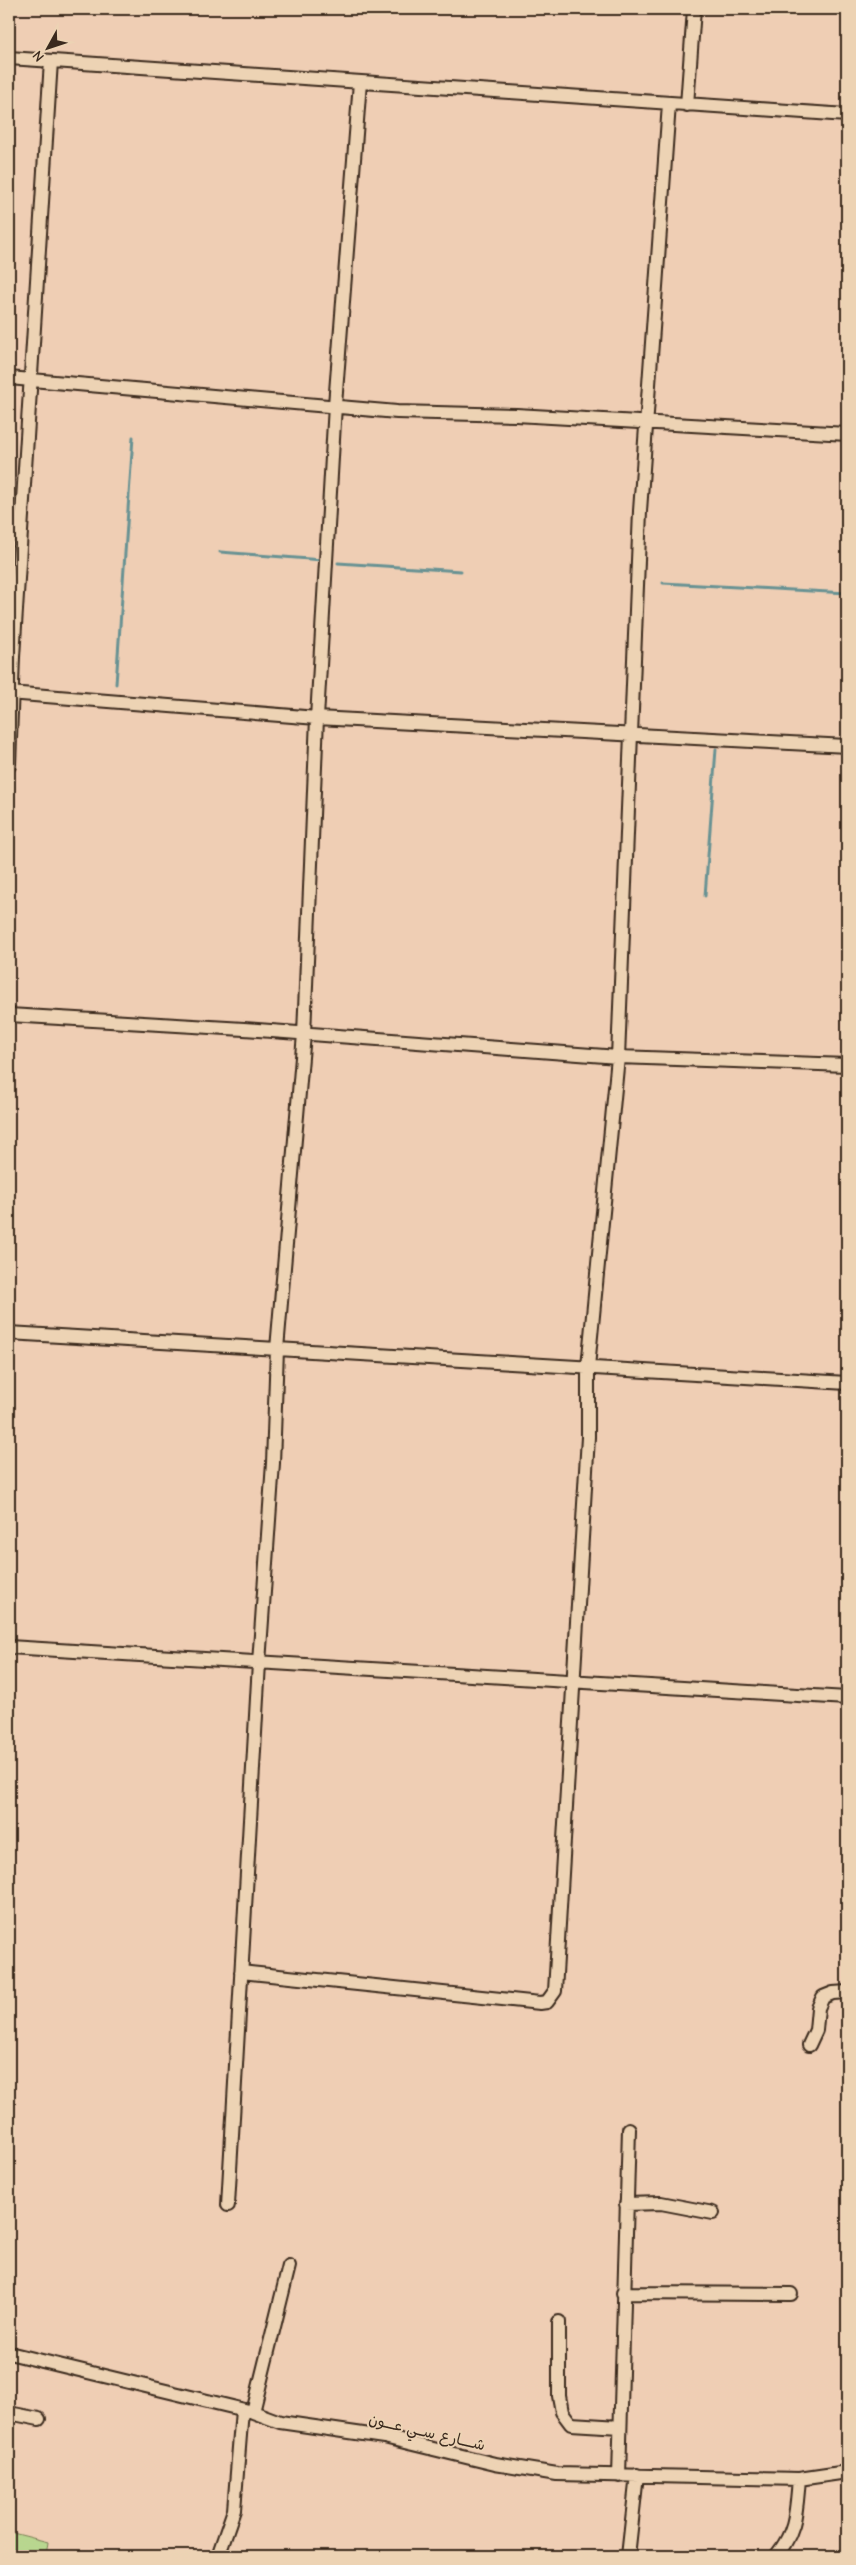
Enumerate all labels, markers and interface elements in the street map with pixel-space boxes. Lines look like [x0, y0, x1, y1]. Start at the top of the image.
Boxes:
north arrow [22, 22, 72, 72]
text: N [29, 47, 48, 65]
street label: شــــارع ســي عـــون [366, 2410, 487, 2458]

